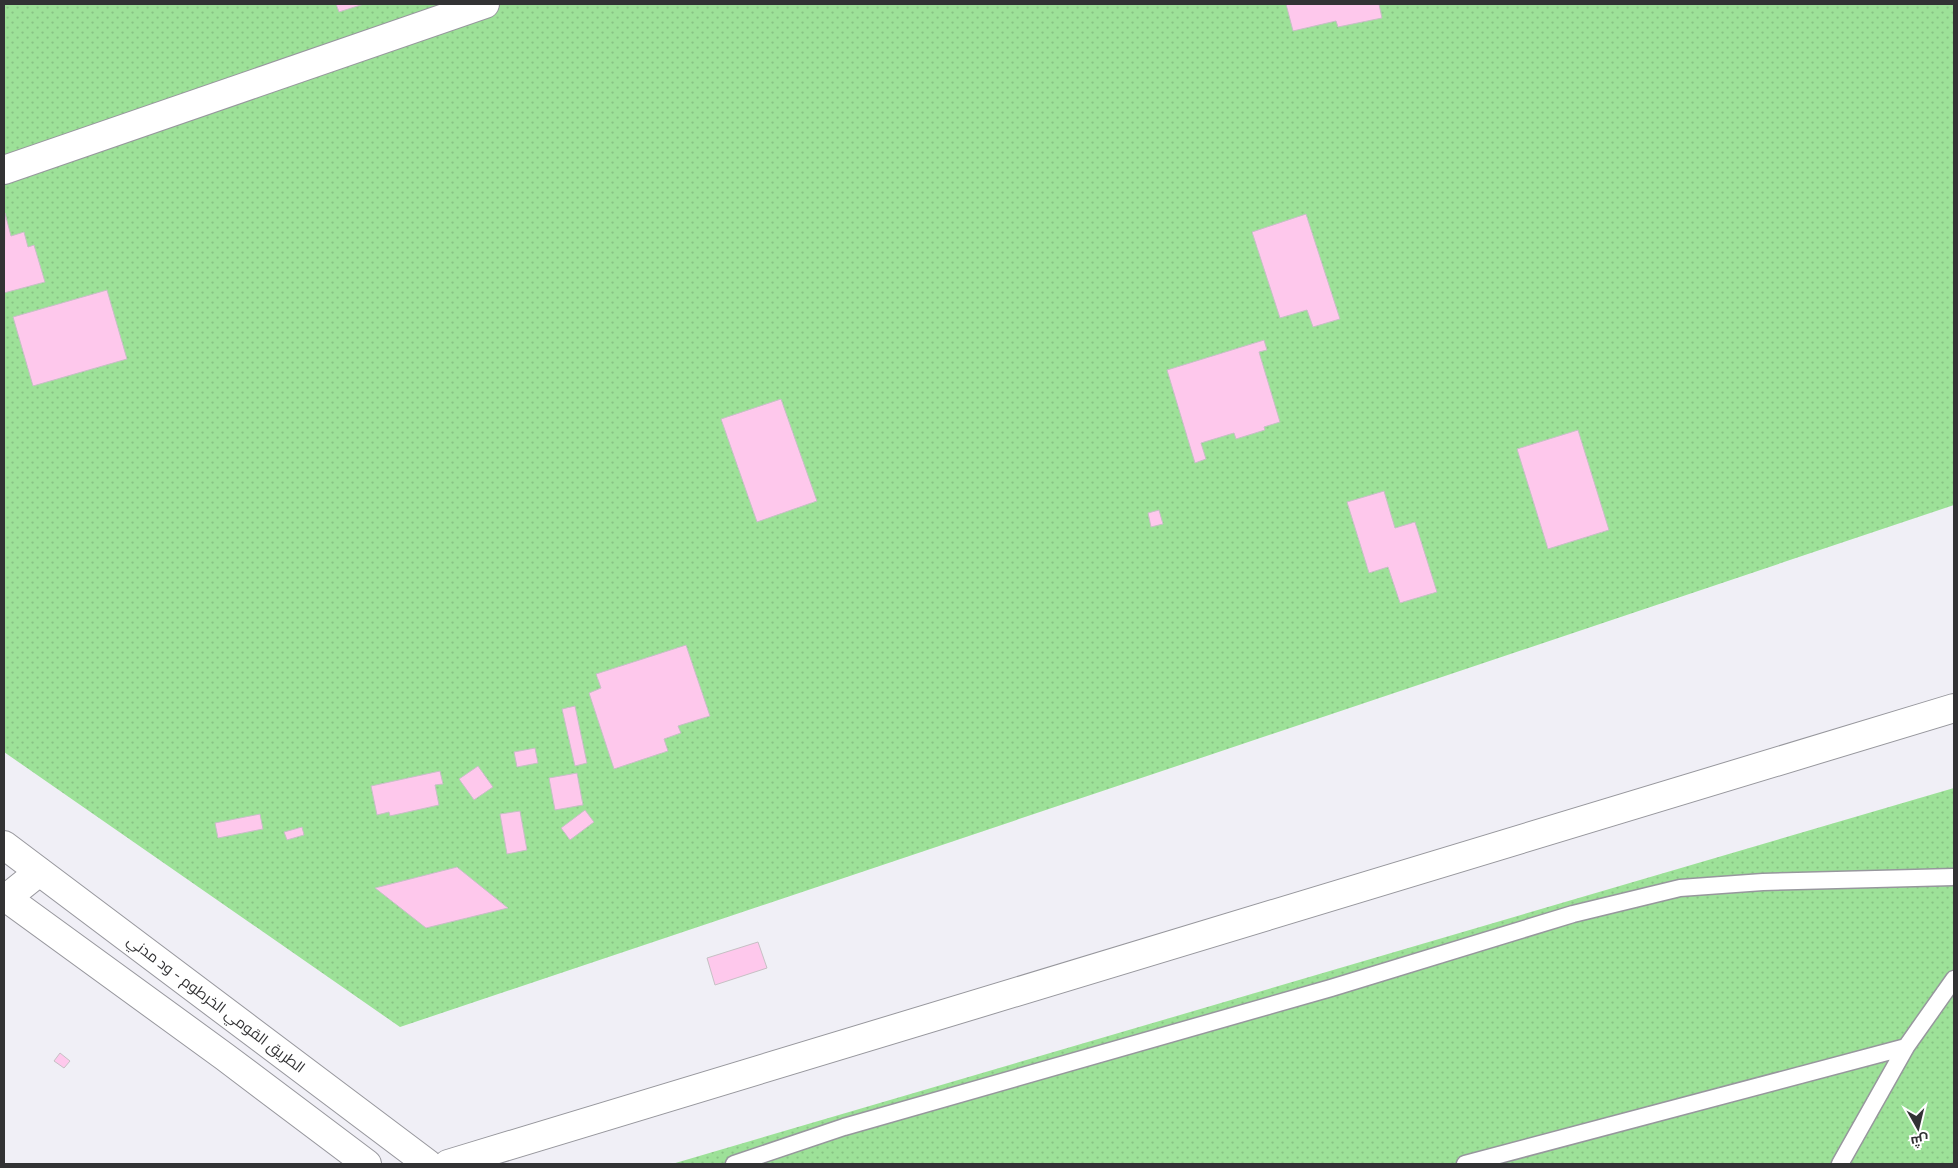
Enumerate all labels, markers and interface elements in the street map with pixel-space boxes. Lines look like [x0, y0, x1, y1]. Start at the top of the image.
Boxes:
street label: الطريق القومي الخرطوم - ود مدني [122, 931, 308, 1079]
north arrow [1893, 1103, 1943, 1153]
text: ش [1910, 1131, 1930, 1150]

